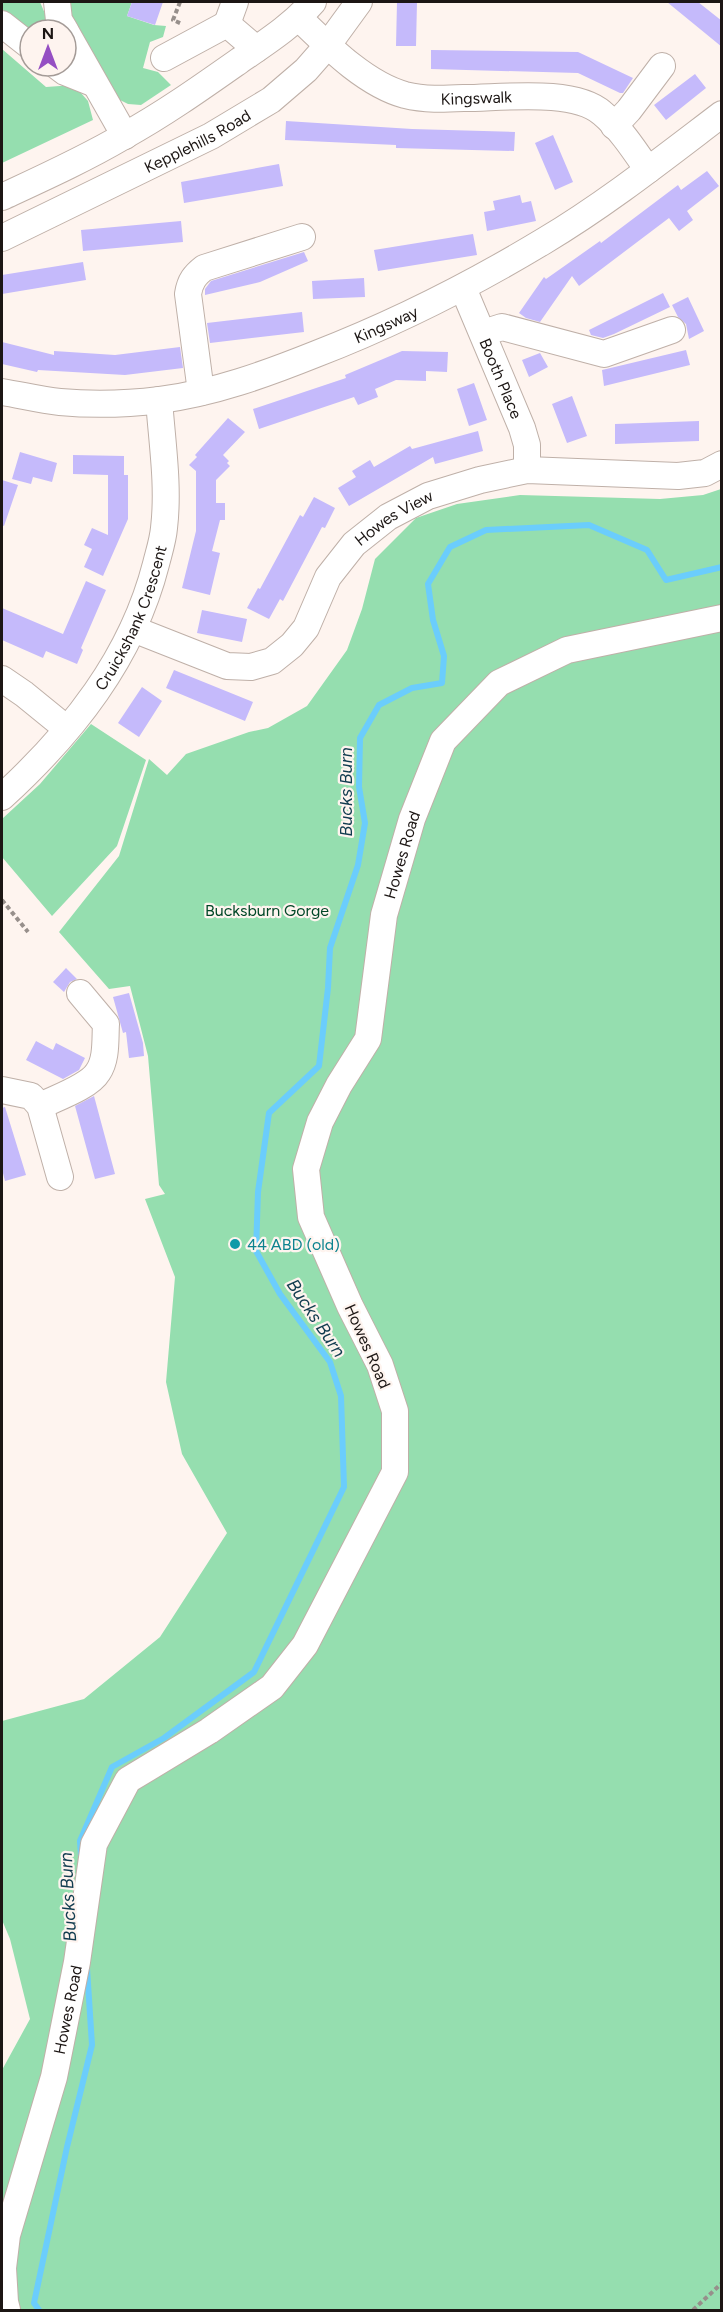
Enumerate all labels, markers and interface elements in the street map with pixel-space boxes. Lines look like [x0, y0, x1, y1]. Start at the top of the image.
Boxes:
north arrow [18, 18, 78, 78]
text: N [42, 24, 54, 43]
street label: Kingswalk [441, 87, 512, 109]
street label: Kepplehills Road [141, 106, 254, 177]
street label: Kingsway [351, 302, 422, 347]
street label: Booth Place [475, 335, 526, 422]
street label: Howes View [351, 486, 437, 550]
street label: Cruickshank Crescent [91, 543, 171, 694]
water label: Bucks Burn [335, 747, 357, 837]
street label: Howes Road [380, 808, 424, 901]
park label: Bucksburn Gorge [205, 901, 329, 920]
place label: 44 ABD (old) [247, 1235, 340, 1254]
marker: 44 ABD (old) [228, 1237, 242, 1251]
water label: Bucks Burn [282, 1275, 350, 1361]
street label: Howes Road [340, 1301, 395, 1391]
water label: Bucks Burn [55, 1852, 81, 1942]
street label: Howes Road [50, 1964, 86, 2056]

